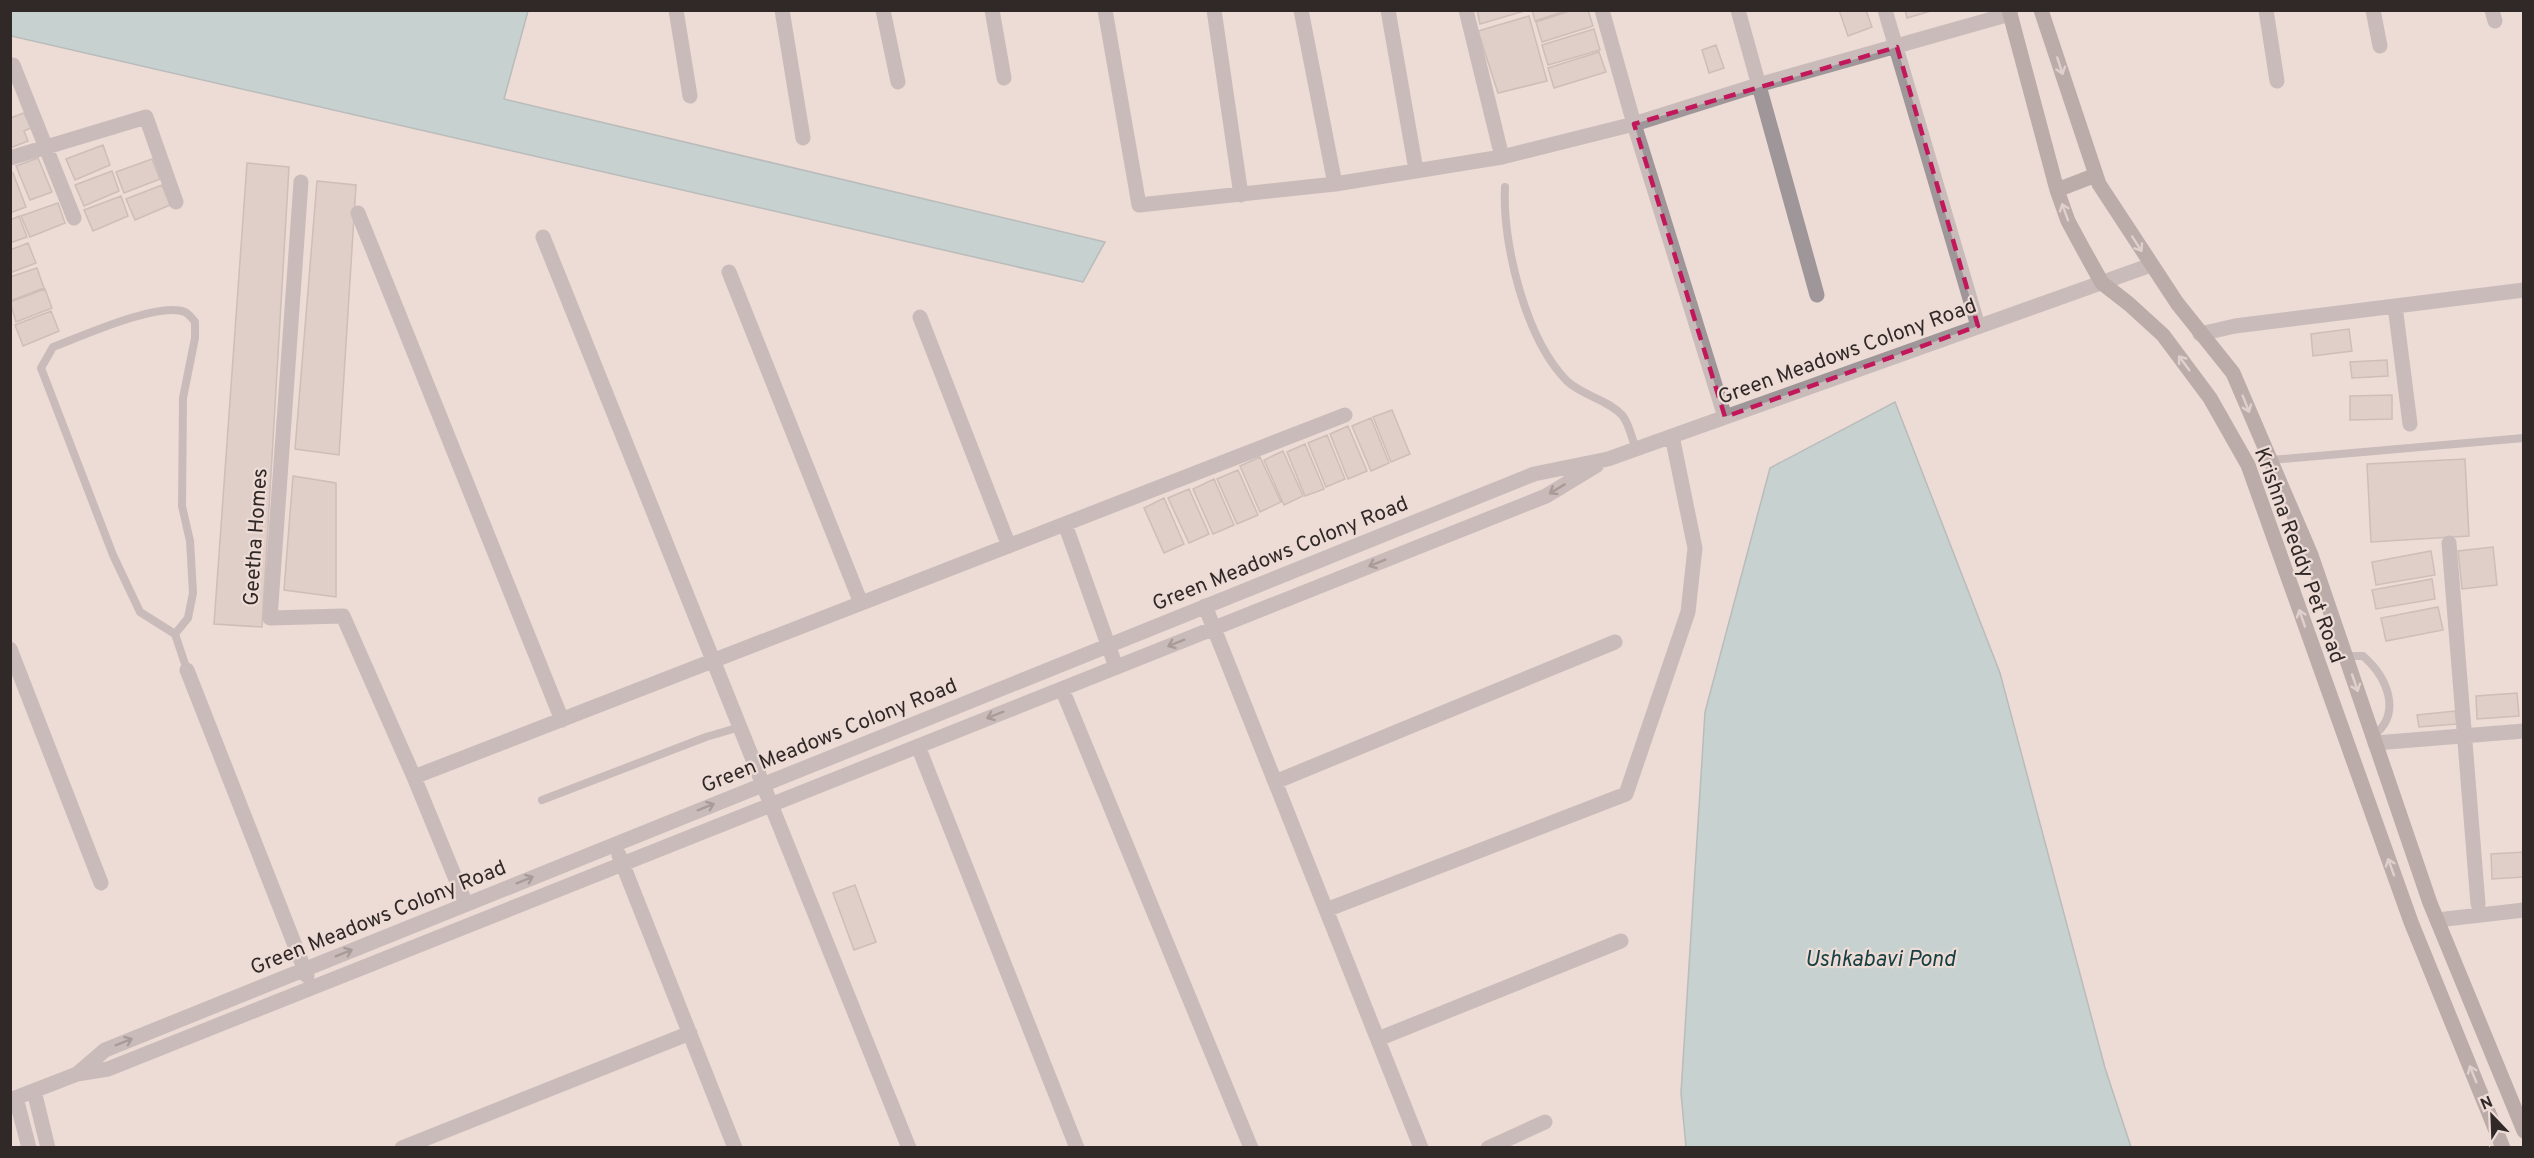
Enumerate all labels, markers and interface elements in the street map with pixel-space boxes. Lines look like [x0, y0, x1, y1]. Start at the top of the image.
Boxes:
one-way arrow [2055, 56, 2066, 75]
one-way arrow [2059, 203, 2070, 222]
one-way arrow [2131, 235, 2143, 251]
street label: Green Meadows Colony Road [1714, 293, 1981, 412]
one-way arrow [2177, 355, 2190, 371]
one-way arrow [2241, 394, 2252, 413]
street label: Krishna Reddy Pet Road [2247, 444, 2350, 667]
street label: Geetha Homes [238, 467, 275, 607]
one-way arrow [1549, 483, 1566, 495]
street label: Green Meadows Colony Road [1149, 491, 1412, 618]
one-way arrow [1368, 558, 1387, 569]
one-way arrow [2296, 609, 2307, 628]
one-way arrow [1168, 638, 1186, 649]
street label: Green Meadows Colony Road [698, 673, 961, 800]
one-way arrow [2350, 673, 2361, 692]
one-way arrow [987, 710, 1005, 721]
one-way arrow [696, 801, 715, 812]
street label: Green Meadows Colony Road [247, 855, 510, 982]
one-way arrow [2385, 858, 2396, 877]
one-way arrow [515, 874, 534, 885]
one-way arrow [334, 947, 353, 958]
water label: Ushkabavi Pond [1805, 947, 1957, 974]
one-way arrow [115, 1036, 133, 1047]
one-way arrow [2467, 1065, 2478, 1084]
north arrow [2462, 1086, 2522, 1146]
text: N [2478, 1093, 2496, 1115]

